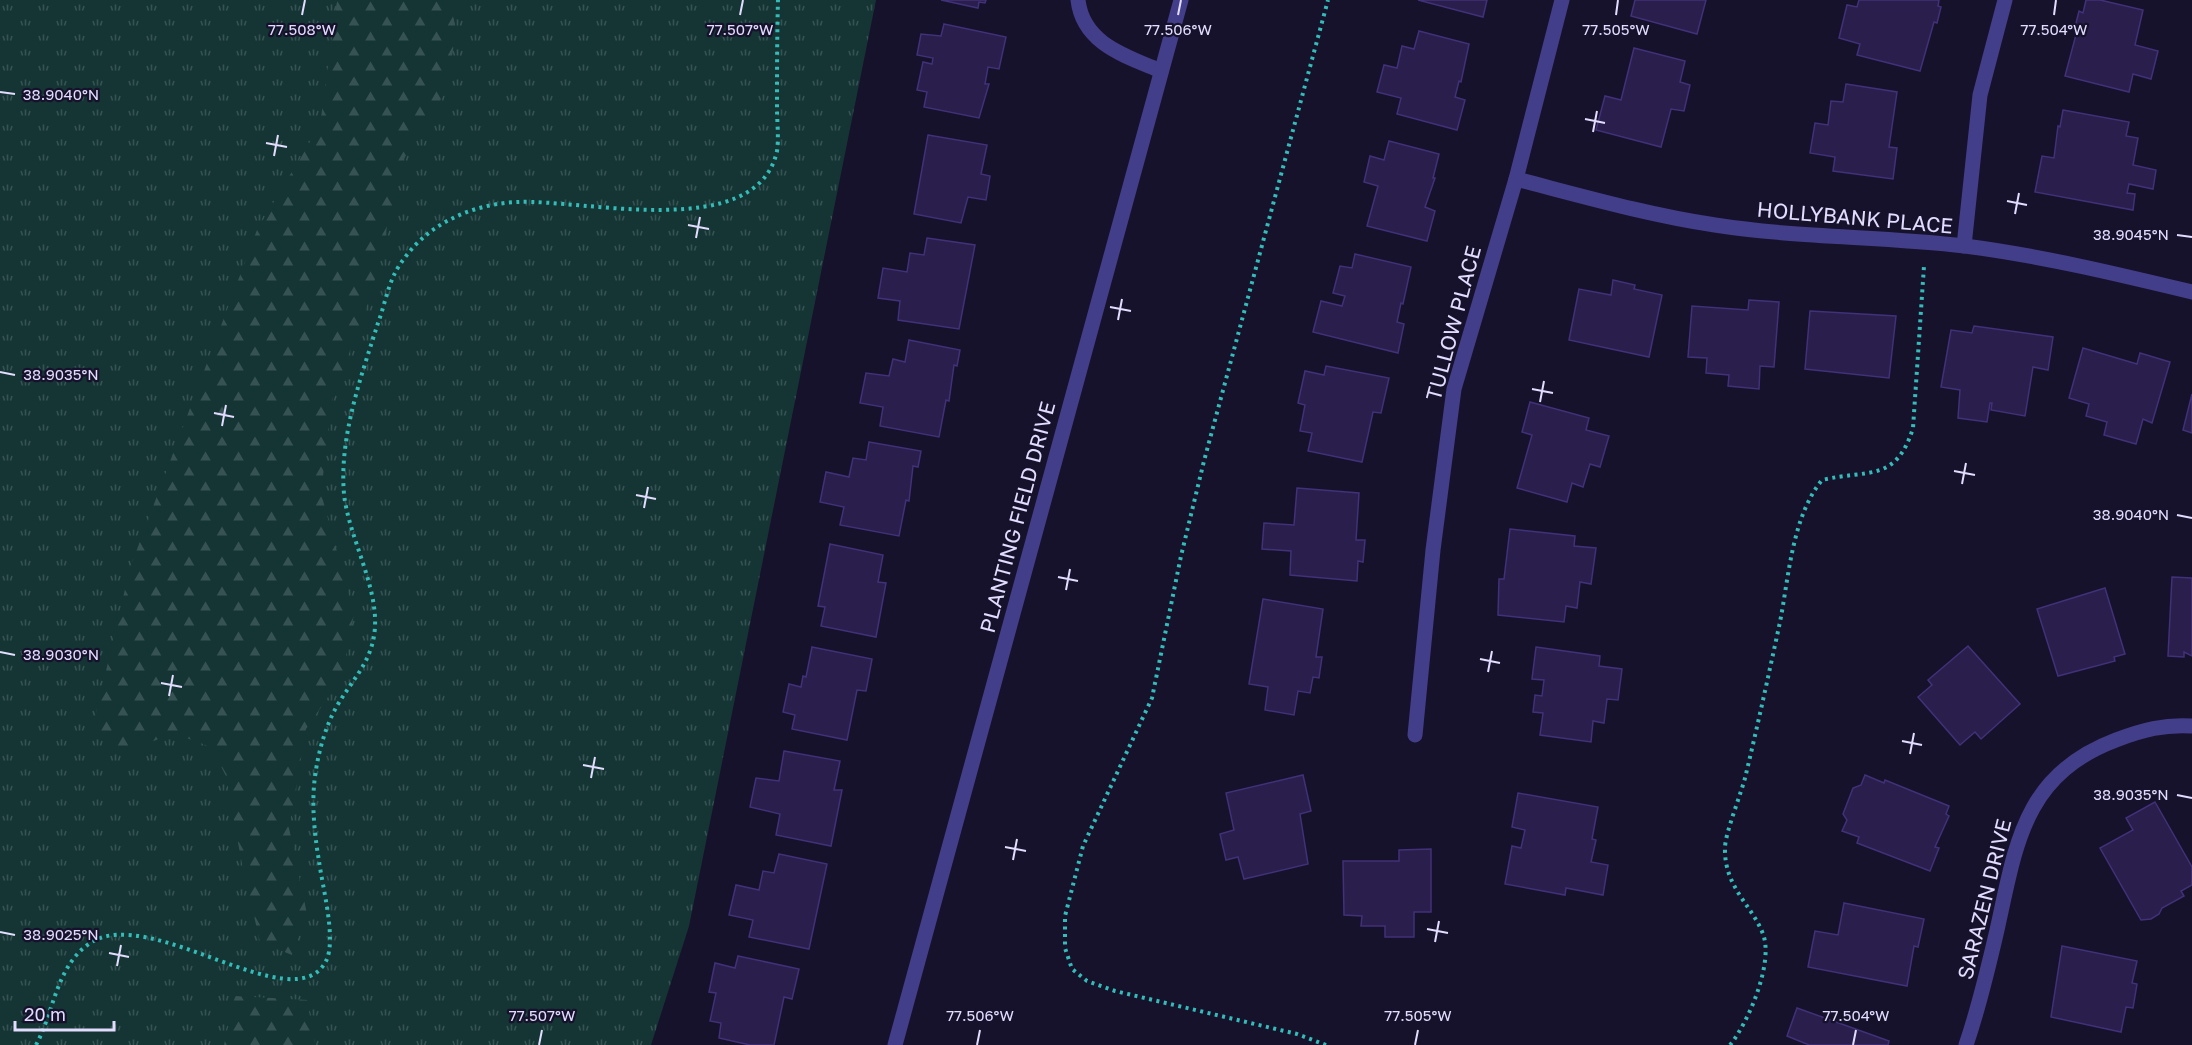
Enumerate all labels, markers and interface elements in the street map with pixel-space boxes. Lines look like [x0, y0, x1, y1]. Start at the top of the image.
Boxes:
text: 77.508°W [268, 20, 336, 38]
text: 77.507°W [707, 20, 773, 38]
text: 77.506°W [1144, 20, 1212, 38]
text: 77.505°W [1582, 20, 1650, 38]
text: 77.504°W [2020, 20, 2088, 38]
text: 38.9040°N [23, 85, 99, 103]
street label: HOLLYBANK PLACE [1756, 195, 1954, 239]
text: 38.9045°N [2093, 225, 2169, 243]
street label: TULLOW PLACE [1420, 243, 1486, 403]
text: 38.9035°N [23, 365, 99, 383]
street label: PLANTING FIELD DRIVE [974, 399, 1060, 635]
text: 38.9040°N [2093, 505, 2169, 523]
text: 38.9030°N [23, 645, 99, 663]
text: 38.9035°N [2093, 785, 2169, 803]
street label: SARAZEN DRIVE [1951, 816, 2017, 982]
text: 38.9025°N [23, 925, 99, 943]
scale bar [15, 994, 114, 1032]
text: 20 m [24, 1003, 66, 1025]
text: 77.507°W [509, 1006, 575, 1024]
text: 77.506°W [946, 1006, 1014, 1024]
text: 77.505°W [1384, 1006, 1452, 1024]
text: 77.504°W [1822, 1006, 1890, 1024]

